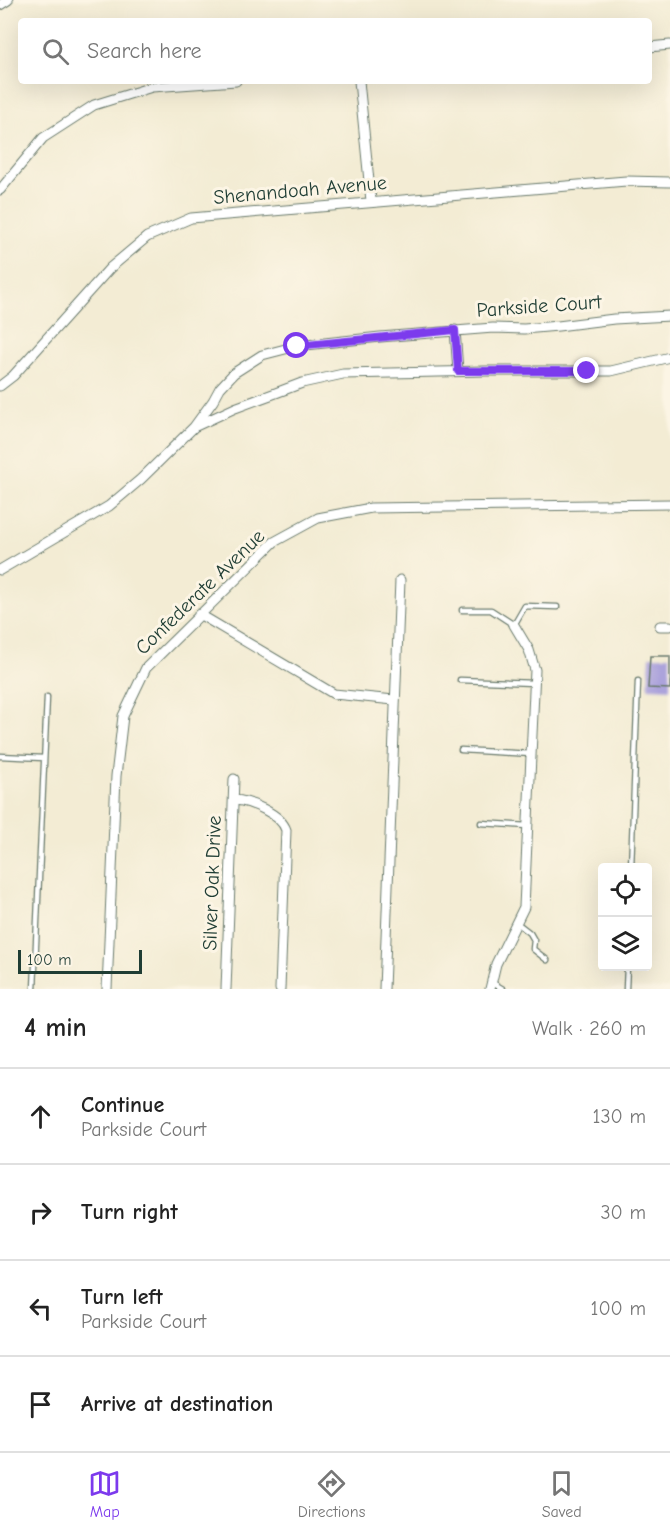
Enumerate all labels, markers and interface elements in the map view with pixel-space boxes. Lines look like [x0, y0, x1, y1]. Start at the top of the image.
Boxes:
search box [18, 18, 652, 84]
icon: search [39, 35, 72, 68]
text: Search here [87, 38, 202, 64]
street label: Shenandoah Avenue [212, 171, 388, 209]
street label: Parkside Court [476, 290, 604, 322]
route start [283, 332, 309, 358]
route end [573, 357, 599, 383]
street label: Confederate Avenue [131, 525, 269, 659]
street label: Silver Oak Drive [198, 815, 226, 951]
map controls [598, 863, 652, 971]
button: locate [598, 863, 652, 917]
button: layers [598, 917, 652, 971]
scale bar [18, 947, 142, 974]
text: 100 m [27, 951, 71, 969]
text: 4 min [24, 1013, 87, 1043]
text: Walk · 260 m [532, 1017, 646, 1040]
text: Continue [81, 1092, 164, 1118]
icon: ahead [24, 1100, 57, 1133]
text: 130 m [593, 1105, 646, 1128]
text: Parkside Court [81, 1118, 206, 1141]
icon: right [24, 1196, 57, 1229]
text: Turn right [81, 1199, 178, 1225]
text: 30 m [600, 1201, 646, 1224]
text: Turn left [81, 1284, 163, 1310]
icon: left [24, 1292, 57, 1325]
text: 100 m [591, 1297, 646, 1320]
text: Parkside Court [81, 1310, 206, 1333]
icon: arrive [24, 1388, 57, 1421]
text: Arrive at destination [81, 1391, 273, 1417]
tab: Map [88, 1467, 121, 1521]
tab: Directions [298, 1467, 365, 1521]
tab: Saved [542, 1467, 582, 1521]

